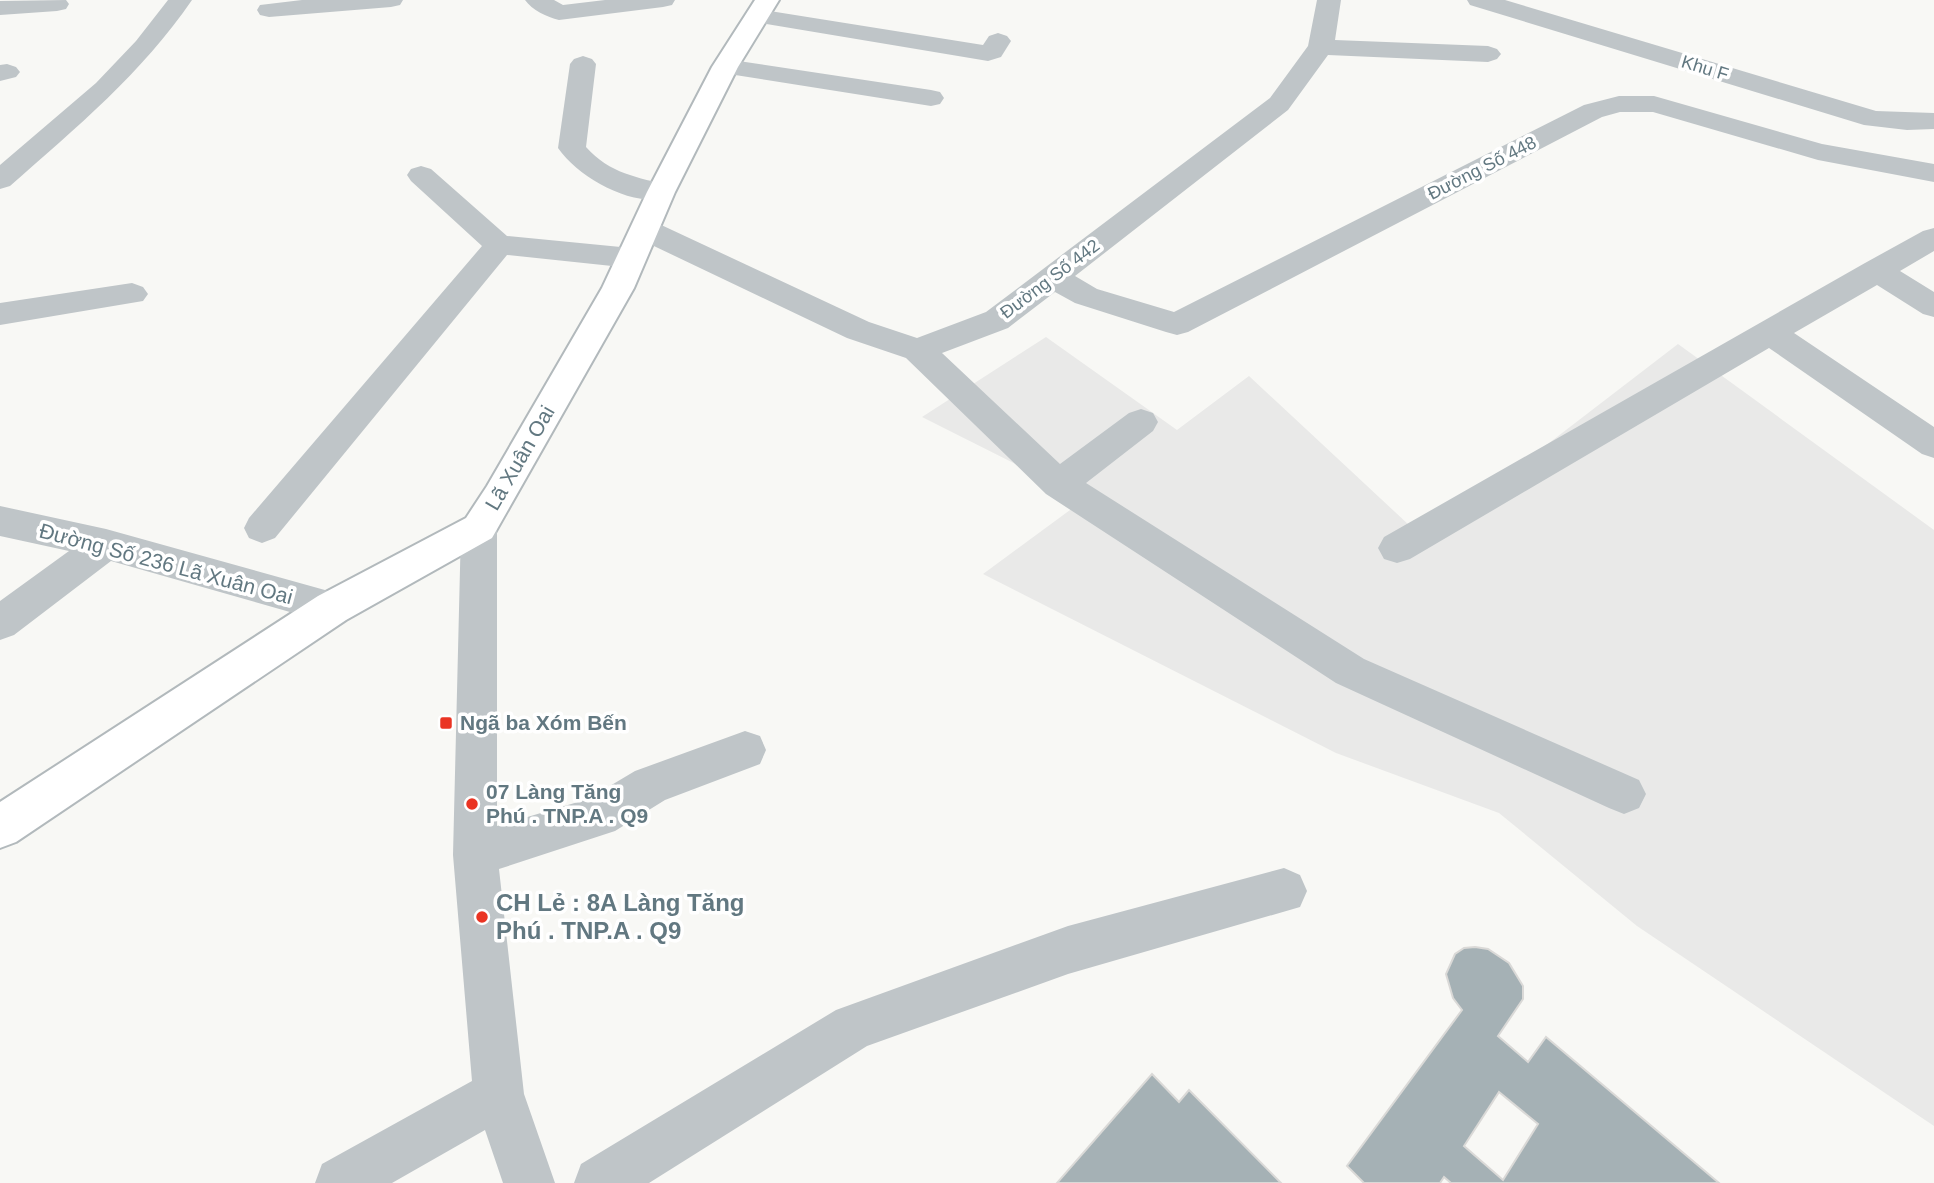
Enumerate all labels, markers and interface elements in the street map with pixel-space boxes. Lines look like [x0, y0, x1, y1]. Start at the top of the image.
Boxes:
street label: Khu F [1679, 51, 1731, 85]
street label: Đường Số 448 [1424, 132, 1540, 204]
street label: Đường Số 442 [996, 235, 1104, 323]
street label: Lã Xuân Oai [480, 401, 559, 514]
street label: Đường Số 236 Lã Xuân Oai [37, 519, 295, 608]
place label: Ngã ba Xóm Bến [460, 711, 627, 734]
marker: Ngã ba Xóm Bến [438, 715, 454, 731]
place label: 07 Làng Tăng Phú . TNP.A . Q9 [486, 780, 648, 827]
marker: 07 Làng Tăng Phú . TNP.A . Q9 [464, 796, 480, 812]
place label: CH Lẻ : 8A Làng Tăng Phú . TNP.A . Q9 [496, 889, 744, 944]
marker: CH Lẻ : 8A Làng Tăng Phú . TNP.A . Q9 [474, 909, 490, 925]

